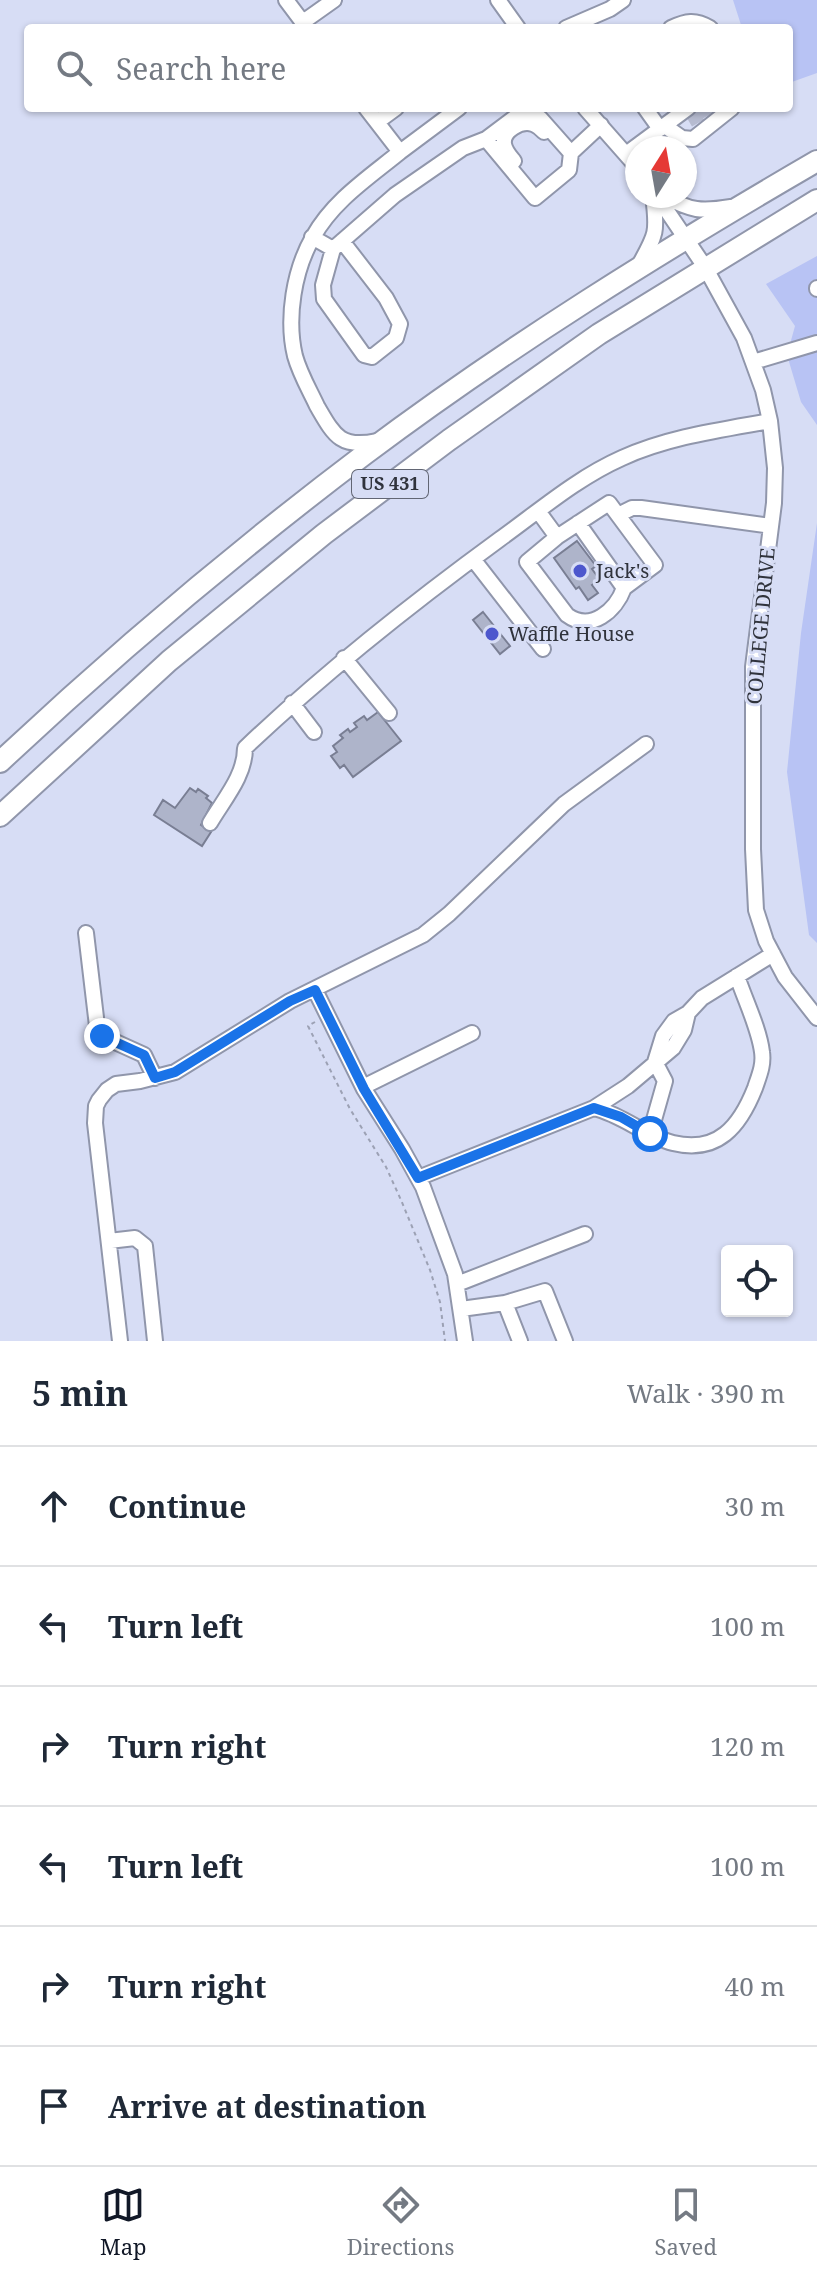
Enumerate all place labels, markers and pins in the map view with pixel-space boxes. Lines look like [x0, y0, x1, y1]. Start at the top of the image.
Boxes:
place label: Jack's [595, 557, 649, 584]
marker: Jack's [571, 562, 589, 580]
place label: Waffle House [508, 620, 635, 647]
marker: Waffle House [483, 625, 501, 643]

